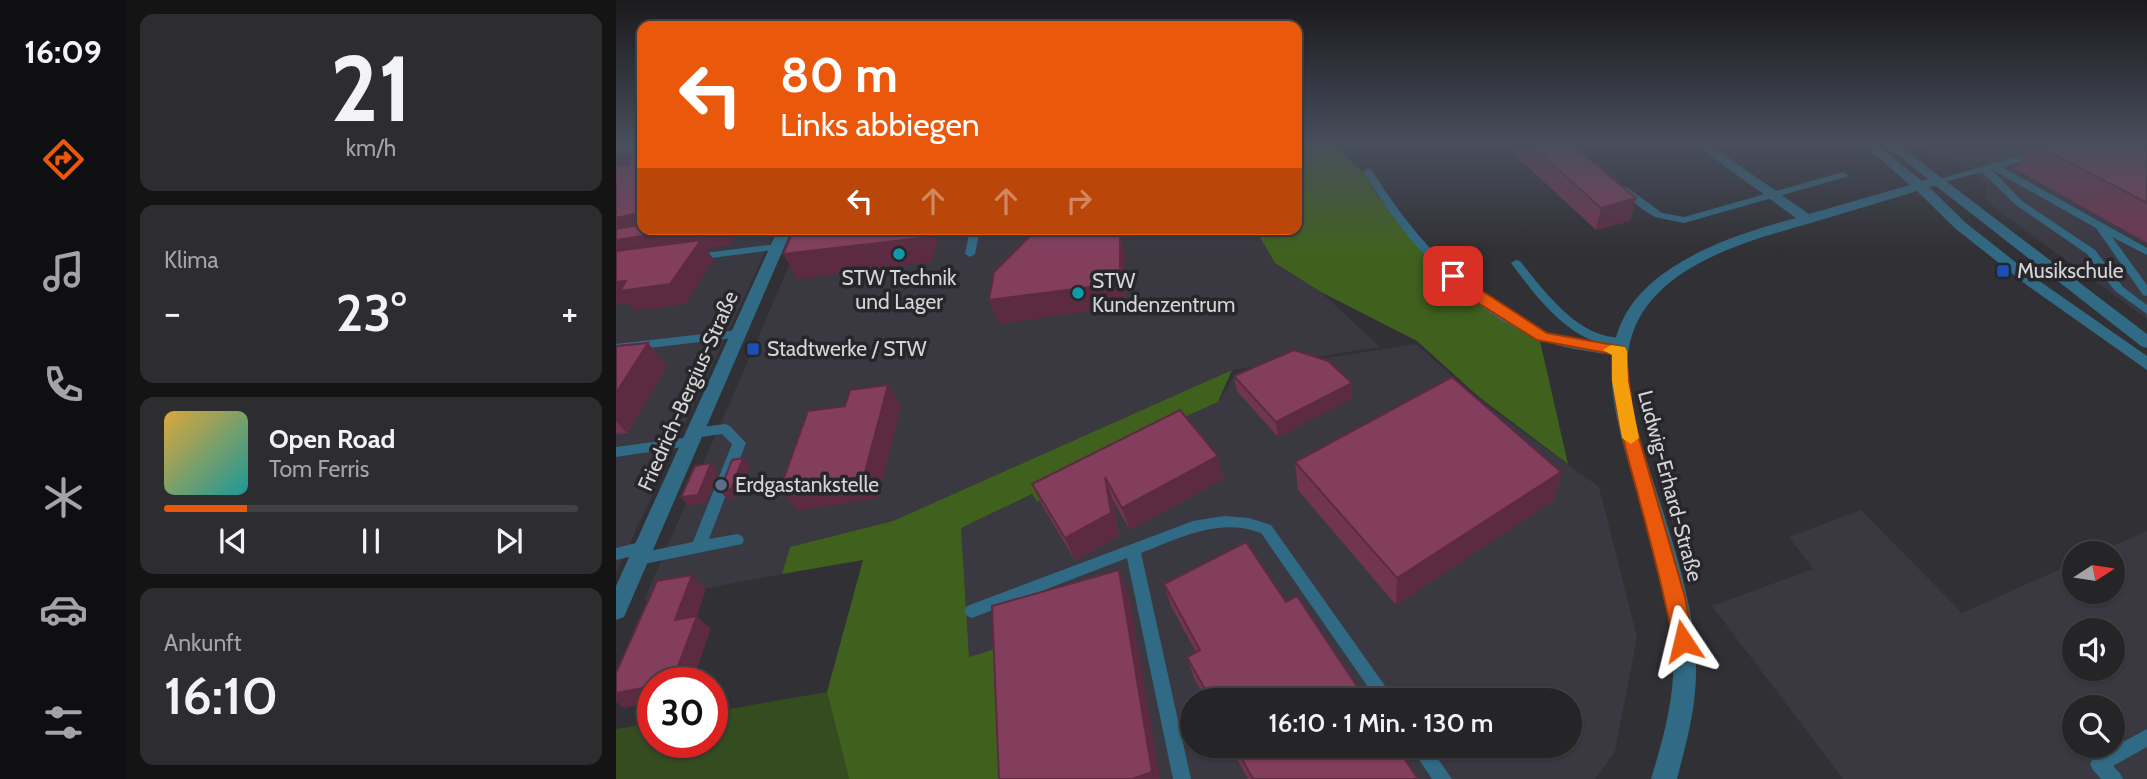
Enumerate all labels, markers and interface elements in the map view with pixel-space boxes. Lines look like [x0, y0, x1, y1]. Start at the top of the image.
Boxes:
text: 16:09 [24, 32, 102, 71]
text: 21 [330, 33, 412, 144]
text: 80 m [780, 45, 898, 104]
icon: left [665, 49, 756, 140]
text: Links abbiegen [780, 105, 980, 144]
text: km/h [346, 134, 396, 162]
icon: directions [39, 135, 88, 184]
icon: left [841, 182, 879, 220]
icon: ahead [914, 182, 952, 220]
icon: ahead [987, 182, 1025, 220]
icon: right [1060, 182, 1098, 220]
text: Klima [164, 246, 219, 274]
marker: STW Technik und Lager [891, 246, 907, 262]
pin [1423, 246, 1483, 306]
icon: music [39, 247, 88, 296]
icon: arrive [1434, 257, 1472, 295]
place label: Musikschule [2017, 258, 2124, 283]
marker: Musikschule [1995, 263, 2011, 279]
place label: STW Technik und Lager [842, 265, 957, 314]
place label: STW Kundenzentrum [1092, 268, 1235, 317]
text: 23° [336, 281, 406, 344]
marker: STW Kundenzentrum [1070, 285, 1086, 301]
street label: Friedrich-Bergius-Straße [632, 287, 743, 495]
text: − [164, 289, 181, 336]
text: + [561, 289, 578, 336]
place label: Stadtwerke / STW [767, 336, 927, 361]
marker: Stadtwerke / STW [745, 341, 761, 357]
icon: phone [39, 360, 88, 409]
street label: Ludwig-Erhard-Straße [1633, 388, 1708, 584]
text: Open Road [269, 423, 395, 455]
text: Tom Ferris [269, 455, 369, 483]
place label: Erdgastankstelle [735, 472, 879, 497]
icon: climate [39, 473, 88, 522]
marker: Erdgastankstelle [713, 477, 729, 493]
icon: previous [214, 522, 252, 560]
icon: pause [352, 522, 390, 560]
icon: next [490, 522, 528, 560]
north arrow [2062, 541, 2124, 604]
map controls [2062, 541, 2125, 758]
icon: car [39, 585, 88, 634]
position arrow [1646, 604, 1720, 678]
button: sound [2062, 618, 2125, 681]
text: Ankunft [164, 629, 242, 657]
text: 16:10 [164, 664, 278, 727]
speed limit sign: 30 [637, 667, 728, 758]
button: search [2062, 695, 2125, 758]
icon: filters [39, 698, 88, 747]
text: 16:10 · 1 Min. · 130 m [1269, 707, 1493, 739]

